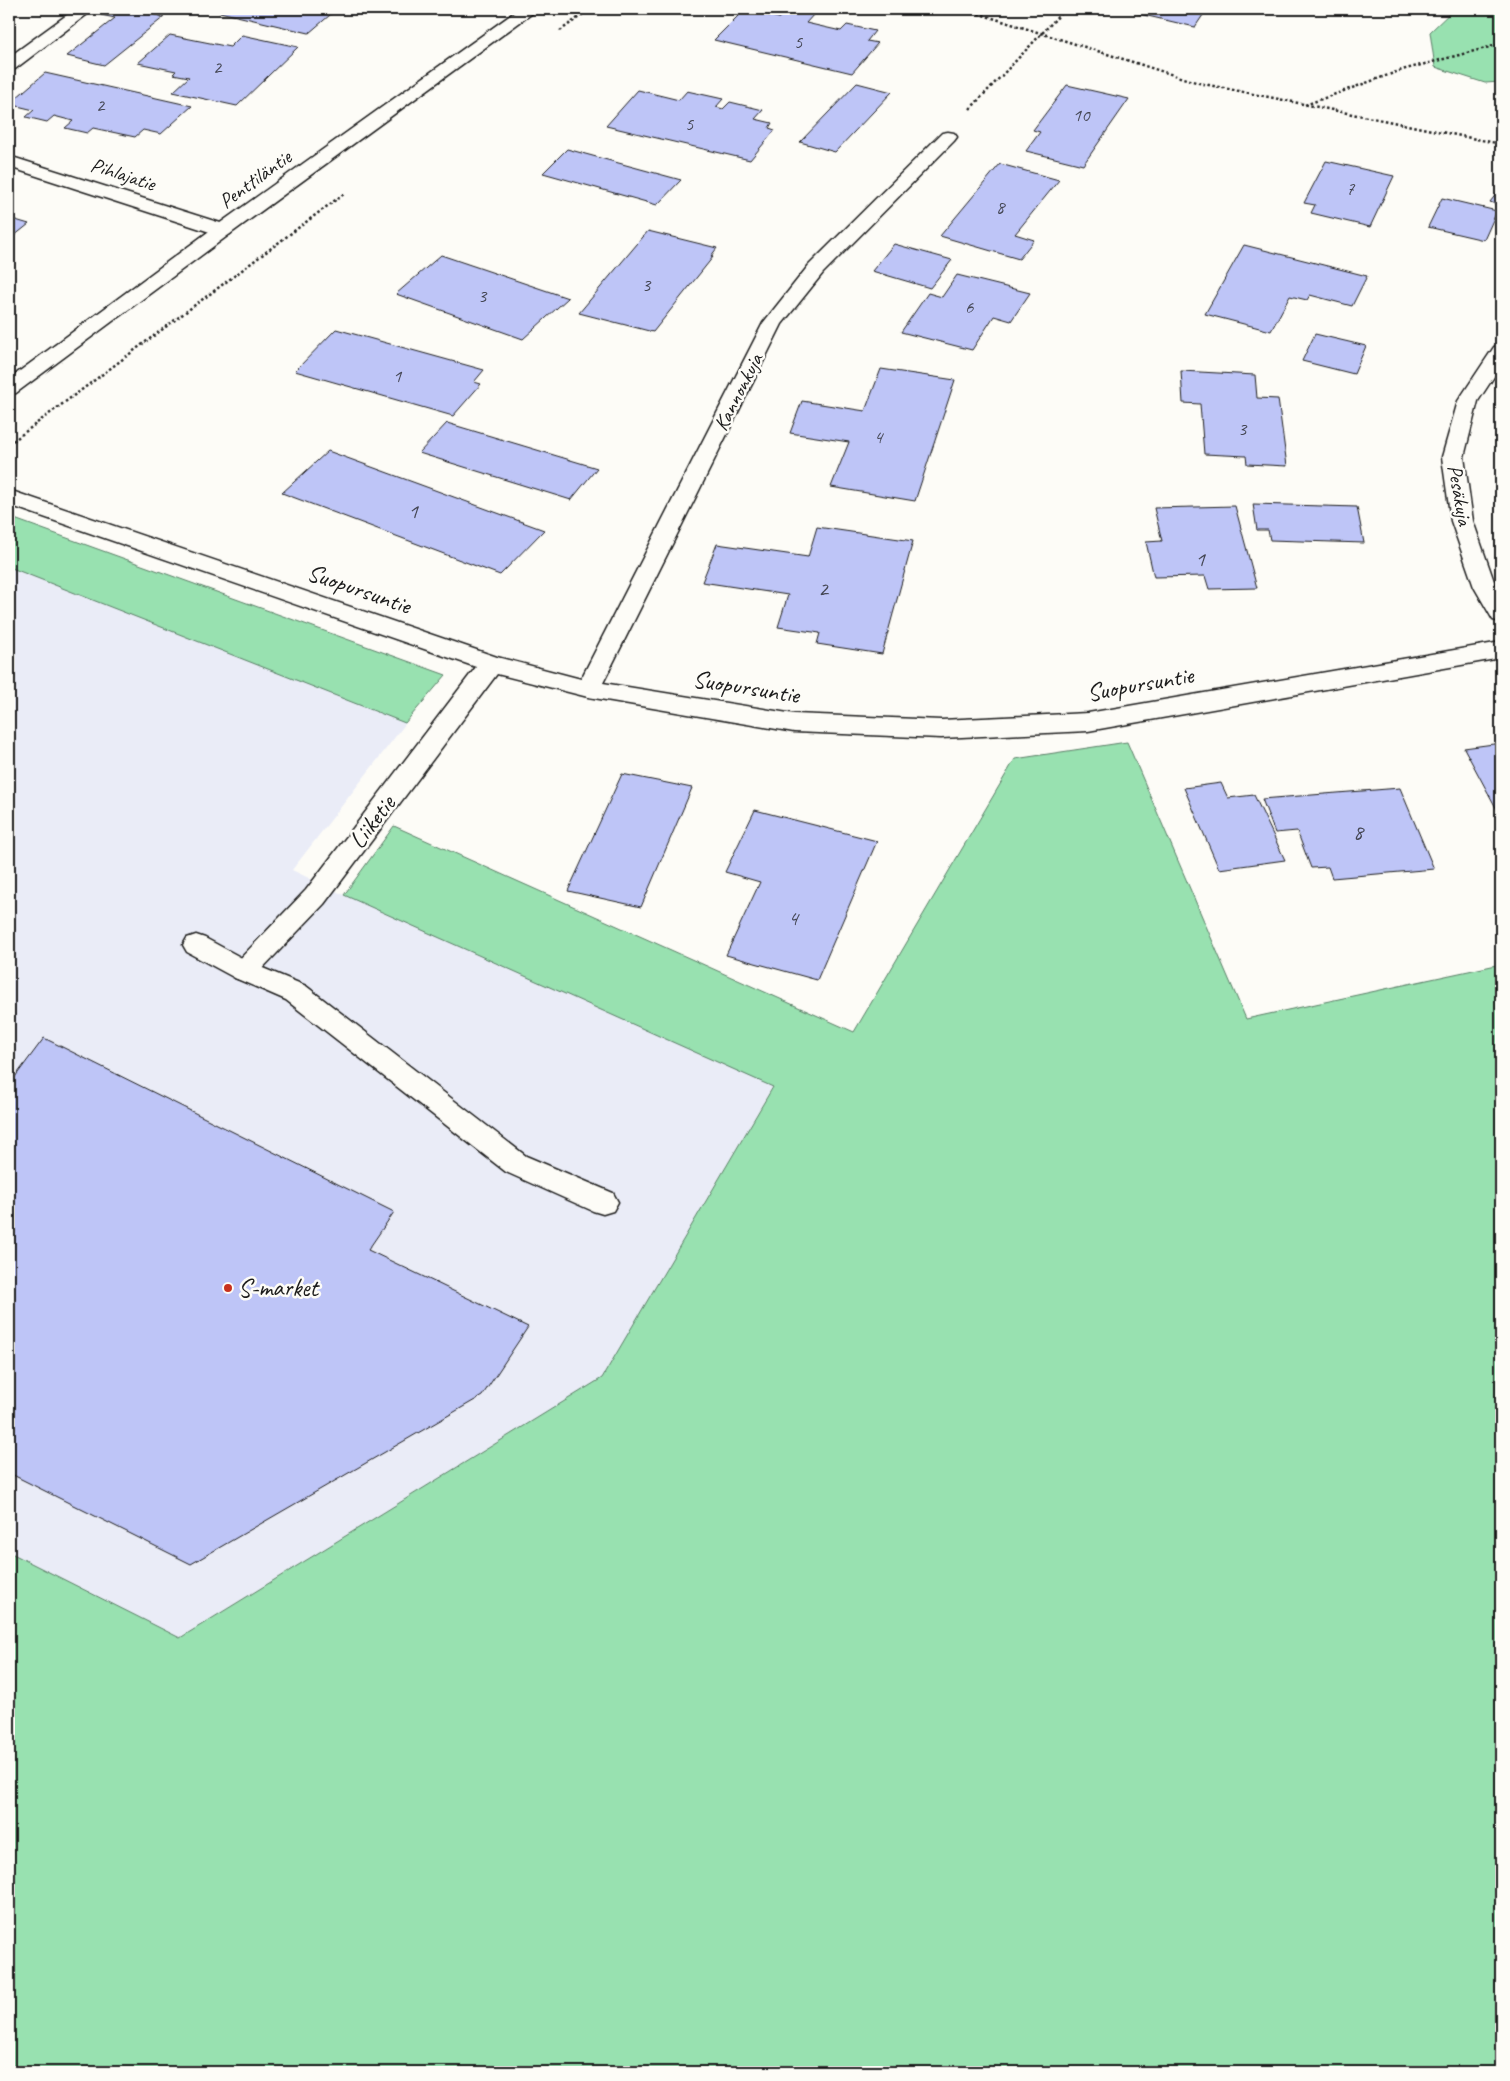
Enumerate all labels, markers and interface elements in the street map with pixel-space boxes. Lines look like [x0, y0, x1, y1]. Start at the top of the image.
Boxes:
house number: 5 [794, 30, 804, 54]
house number: 2 [213, 55, 223, 79]
house number: 2 [96, 93, 106, 117]
house number: 10 [1072, 103, 1091, 127]
house number: 5 [685, 112, 695, 136]
street label: Penttiläntie [214, 143, 297, 214]
street label: Pihlajatie [87, 151, 160, 197]
house number: 7 [1346, 177, 1356, 201]
house number: 8 [996, 195, 1007, 219]
house number: 3 [642, 273, 652, 297]
house number: 3 [478, 284, 488, 308]
house number: 6 [965, 295, 975, 319]
street label: Kannonkuja [707, 347, 769, 435]
house number: 1 [393, 364, 403, 388]
house number: 3 [1238, 417, 1248, 441]
house number: 4 [874, 425, 885, 449]
street label: Pesäkuja [1442, 463, 1478, 529]
house number: 1 [408, 497, 419, 525]
house number: 1 [1195, 545, 1206, 573]
street label: Suopursuntie [303, 556, 417, 622]
house number: 2 [818, 575, 830, 603]
street label: Suopursuntie [1084, 659, 1198, 709]
street label: Suopursuntie [690, 663, 803, 712]
street label: Liiketie [342, 787, 404, 855]
house number: 8 [1353, 818, 1365, 846]
house number: 4 [788, 904, 800, 932]
place label: S-market [238, 1272, 320, 1304]
marker: S-market [222, 1282, 234, 1294]

